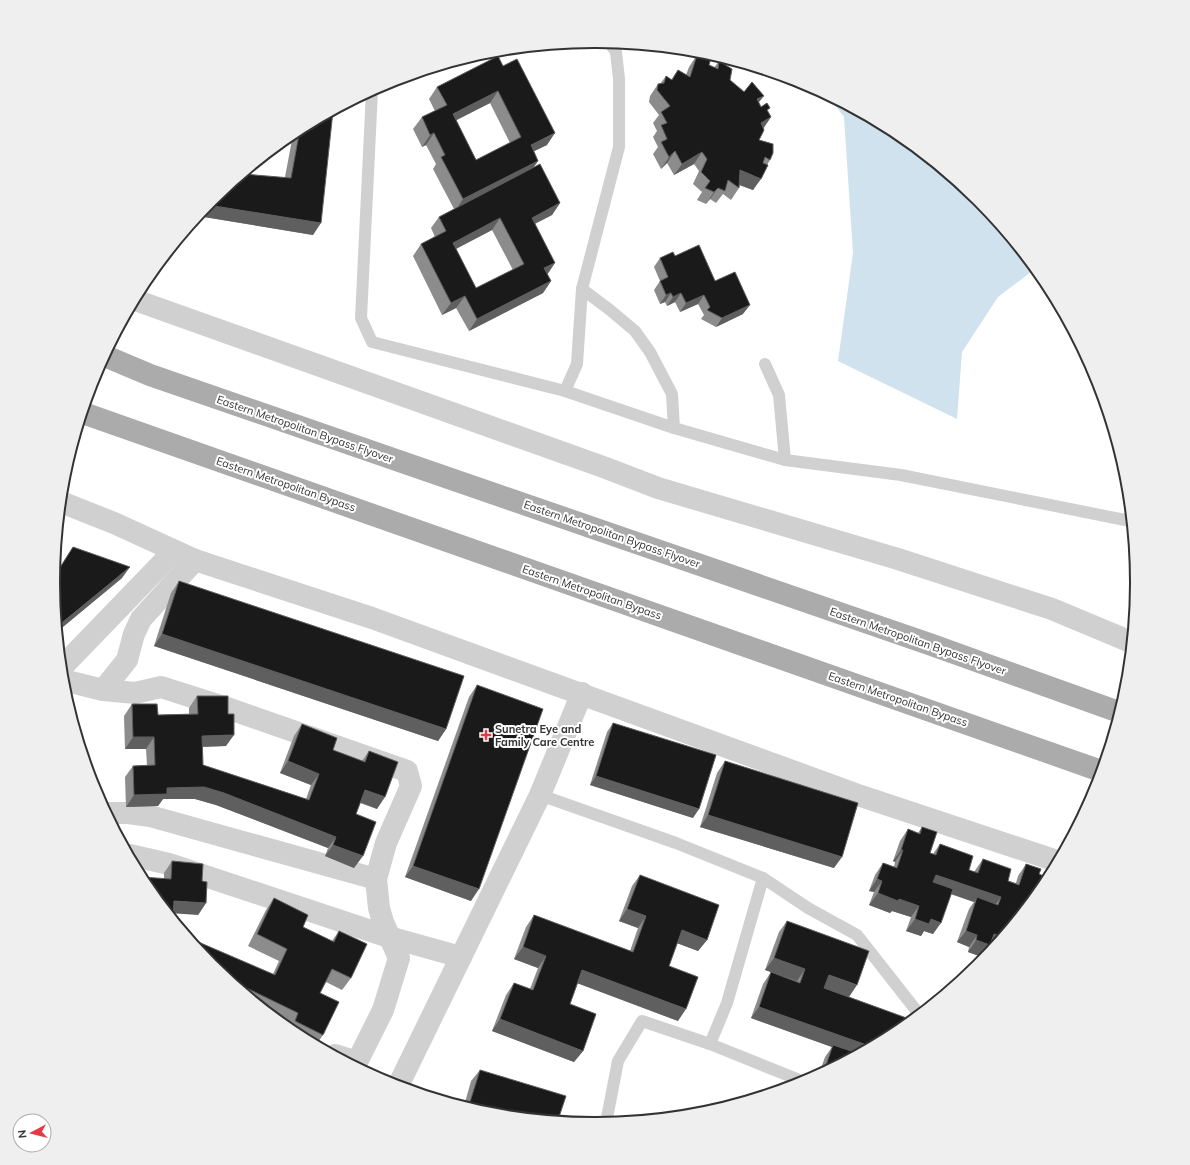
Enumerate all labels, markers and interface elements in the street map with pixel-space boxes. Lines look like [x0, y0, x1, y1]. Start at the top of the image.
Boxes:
street label: Eastern Metropolitan Bypass Flyover [215, 392, 395, 466]
street label: Eastern Metropolitan Bypass [215, 454, 357, 514]
street label: Eastern Metropolitan Bypass Flyover [522, 497, 702, 571]
street label: Eastern Metropolitan Bypass [521, 562, 663, 622]
street label: Eastern Metropolitan Bypass Flyover [828, 604, 1008, 678]
street label: Eastern Metropolitan Bypass [827, 669, 969, 729]
place label: Sunetra Eye and Family Care Centre [495, 722, 594, 749]
marker: Sunetra Eye and Family Care Centre [480, 729, 492, 741]
north arrow [12, 1113, 52, 1153]
text: N [15, 1129, 30, 1139]

